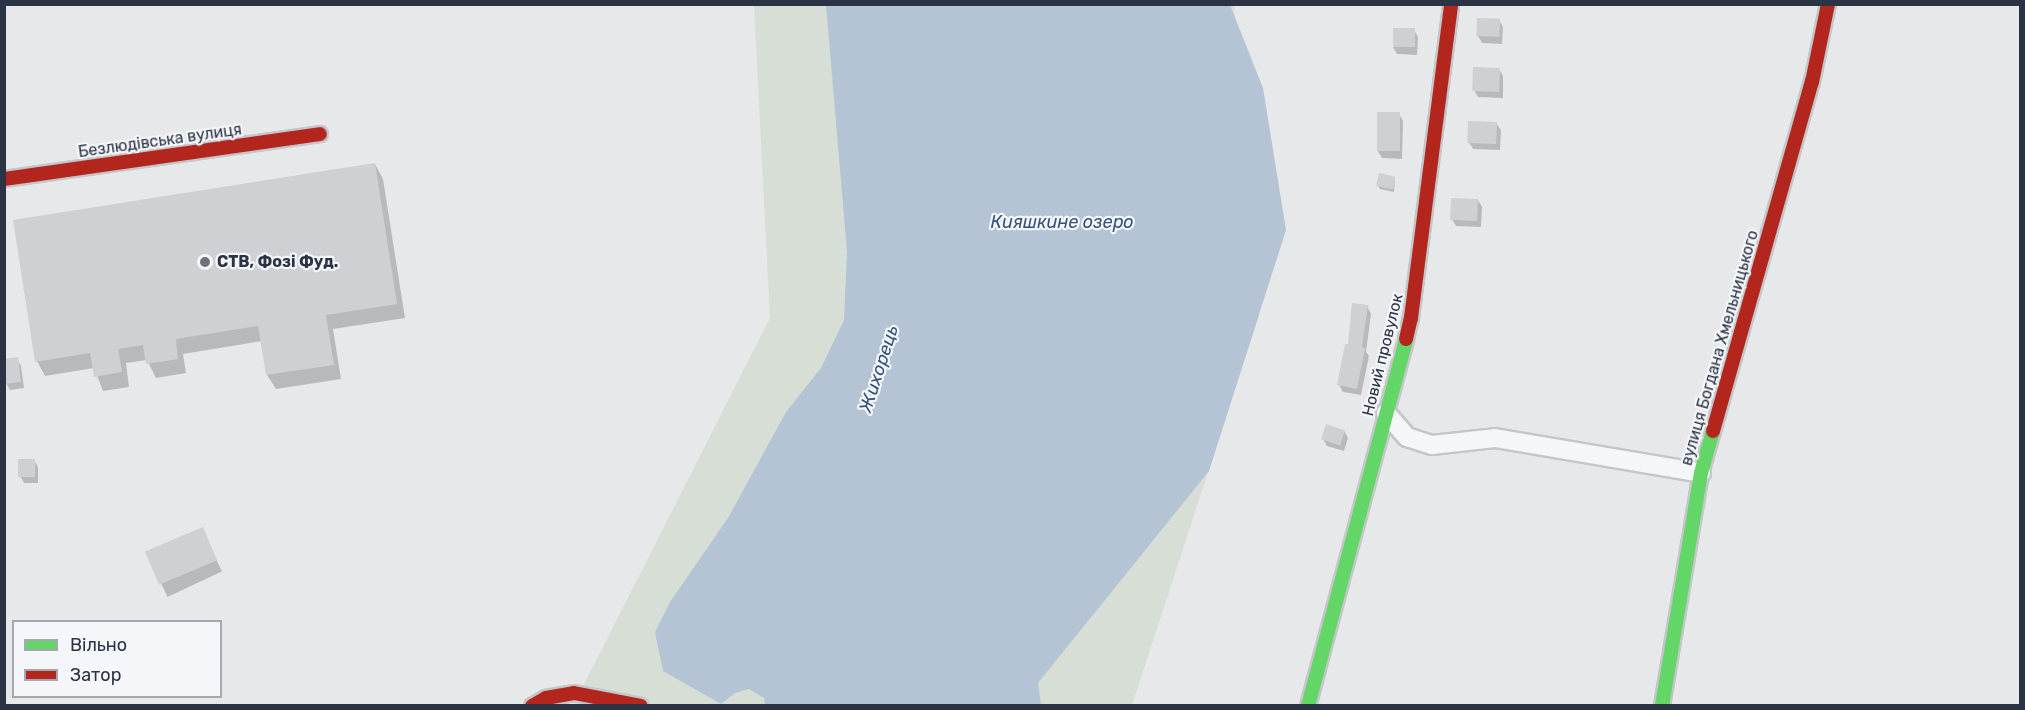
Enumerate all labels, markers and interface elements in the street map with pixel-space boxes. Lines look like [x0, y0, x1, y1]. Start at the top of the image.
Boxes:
street label: Безлюдівська вулиця [77, 120, 243, 162]
water label: Кияшкине озеро [990, 211, 1134, 233]
street label: вулиця Богдана Хмельницького [1677, 228, 1763, 468]
place label: СТВ, Фозі Фуд. [217, 252, 338, 272]
marker: СТВ, Фозі Фуд. [198, 255, 212, 269]
street label: Новий провулок [1359, 292, 1407, 418]
water label: Жихорець [855, 323, 903, 415]
legend [12, 620, 222, 698]
text: Вільно [70, 634, 127, 656]
text: Затор [70, 664, 121, 686]

